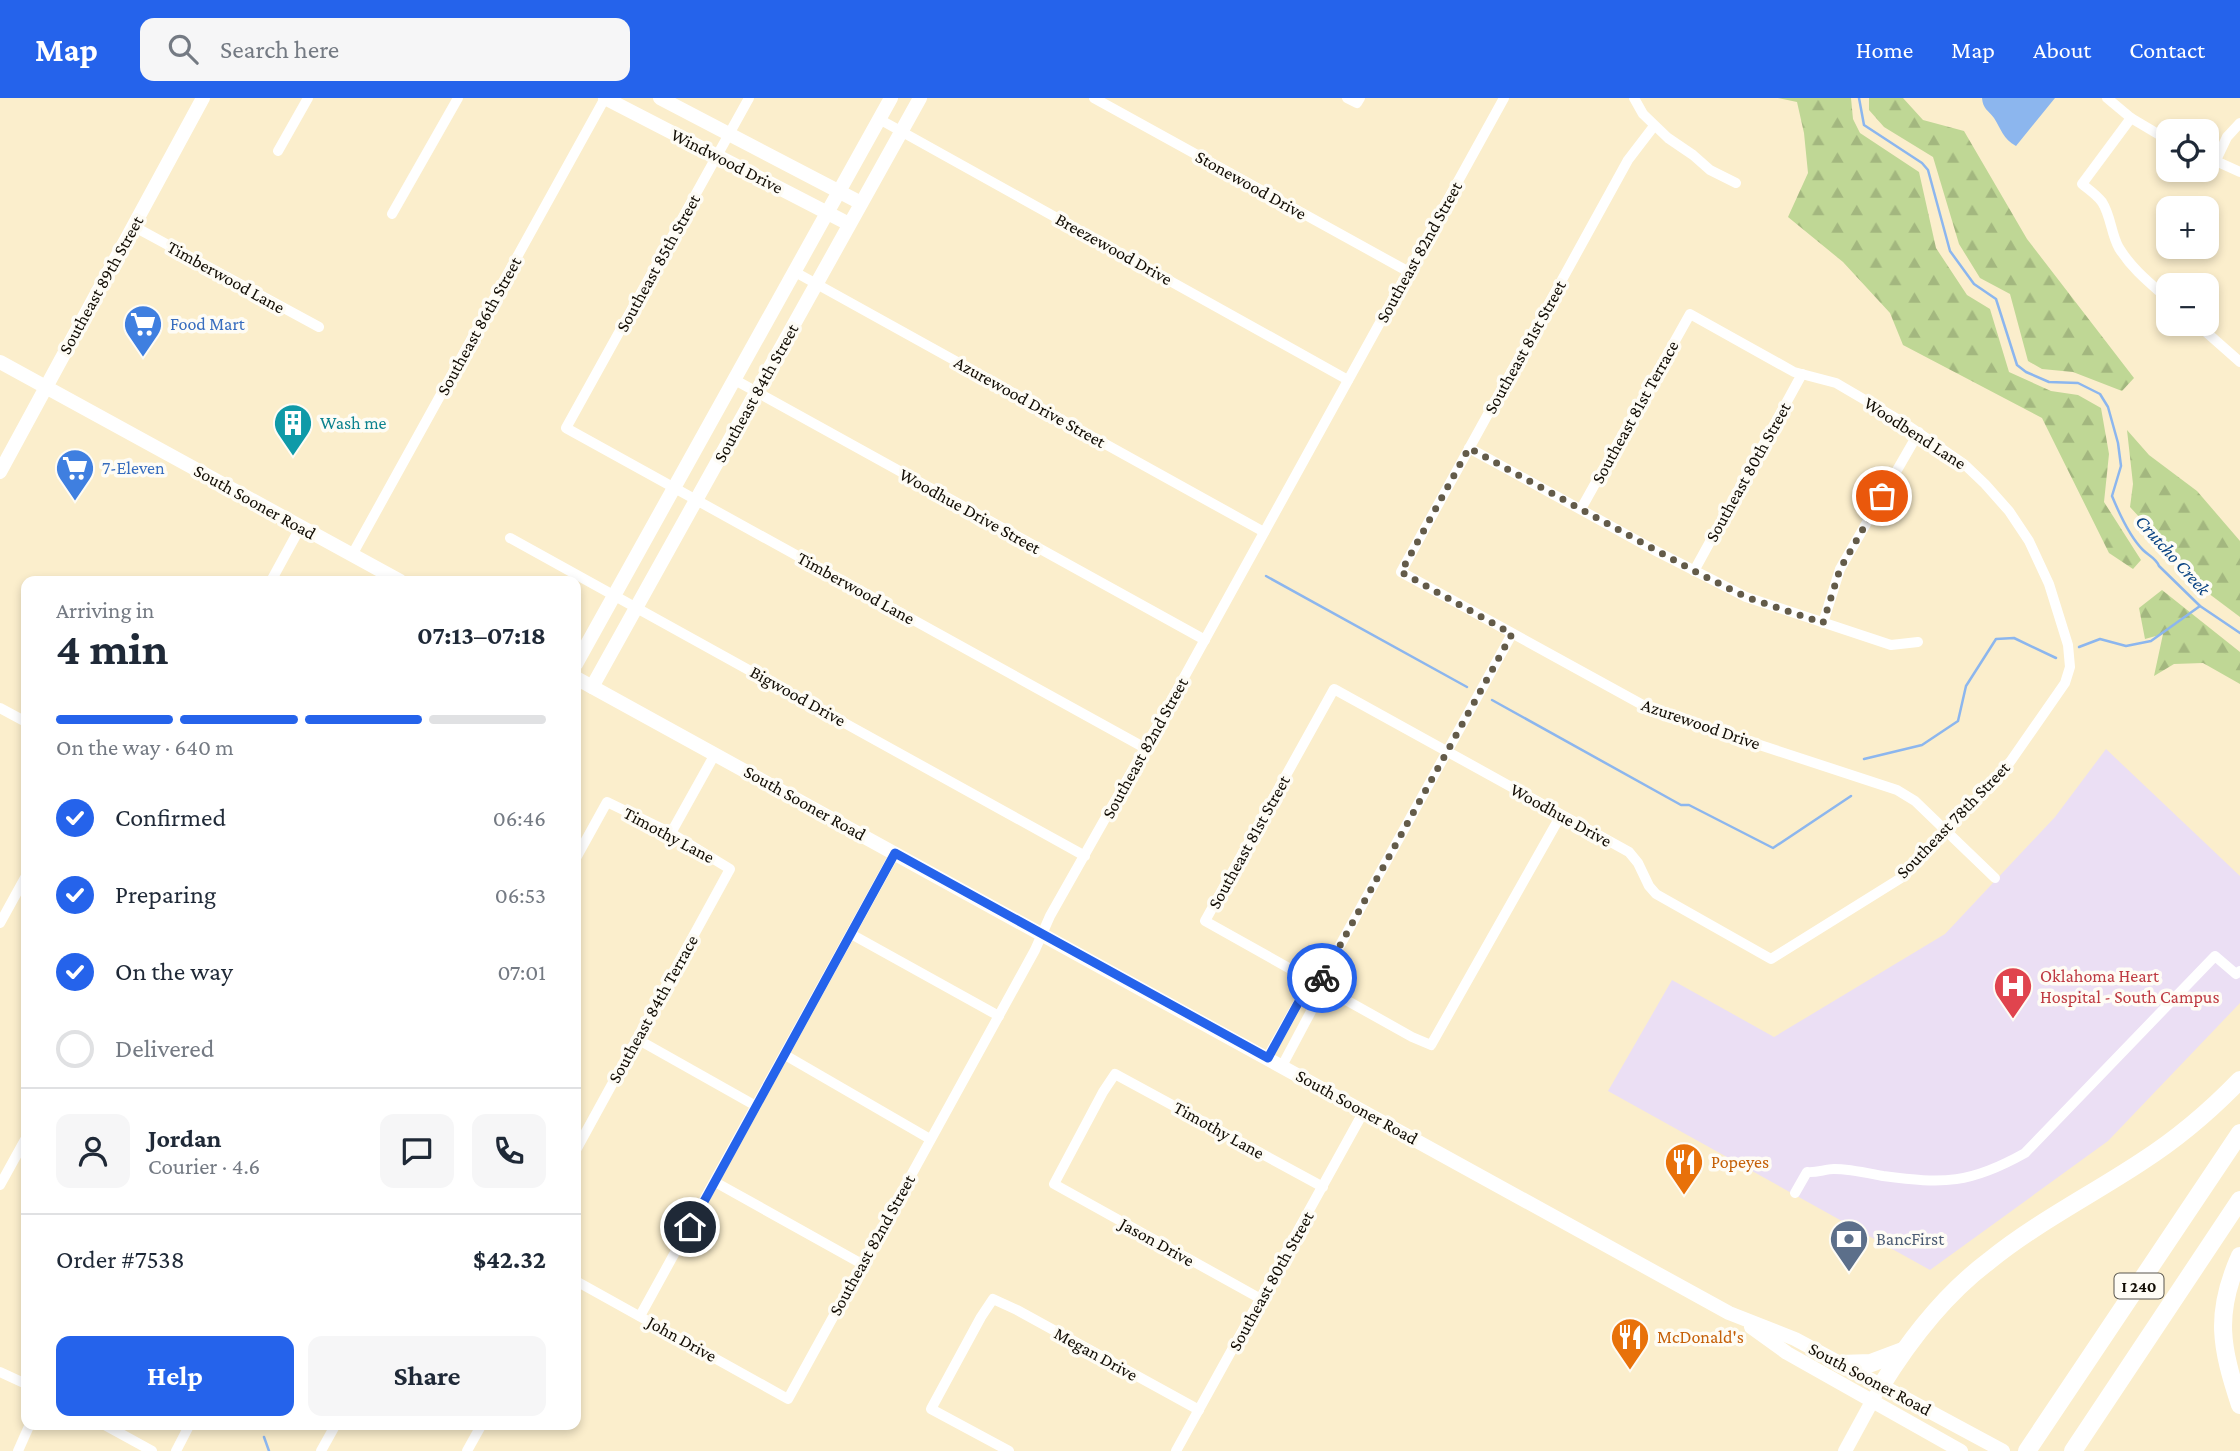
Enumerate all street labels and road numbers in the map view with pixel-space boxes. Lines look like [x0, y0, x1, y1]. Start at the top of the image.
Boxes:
street label: Windwood Drive [668, 124, 786, 198]
street label: Stonewood Drive [1192, 146, 1310, 224]
street label: Southeast 82nd Street [1372, 177, 1467, 326]
street label: Southeast 85th Street [612, 190, 705, 335]
street label: Breezewood Drive [1052, 209, 1176, 289]
street label: Southeast 89th Street [55, 211, 148, 358]
street label: Timberwood Lane [164, 236, 288, 318]
street label: Southeast 86th Street [433, 252, 526, 399]
street label: Southeast 81st Street [1480, 276, 1570, 417]
street label: Southeast 84th Street [710, 319, 803, 466]
street label: Southeast 81st Terrace [1587, 337, 1683, 487]
street label: Azurewood Drive Street [951, 352, 1110, 452]
street label: Woodbend Lane [1860, 393, 1970, 473]
street label: Southeast 80th Street [1701, 398, 1795, 545]
street label: South Sooner Road [191, 460, 320, 544]
street label: Woodhue Drive Street [896, 464, 1045, 559]
street label: Timberwood Lane [794, 547, 918, 629]
street label: Bigwood Drive [747, 662, 849, 731]
street label: Southeast 82nd Street [1098, 673, 1193, 822]
street label: Azurewood Drive [1639, 694, 1763, 754]
street label: Southeast 78th Street [1892, 757, 2014, 882]
street label: South Sooner Road [741, 761, 870, 845]
street label: Southeast 81st Street [1204, 771, 1294, 912]
street label: Woodhue Drive [1507, 779, 1615, 851]
street label: Timothy Lane [620, 803, 718, 867]
street label: Southeast 84th Terrace [604, 931, 702, 1086]
street label: South Sooner Road [1293, 1065, 1422, 1149]
street label: Timothy Lane [1170, 1097, 1268, 1163]
street label: Southeast 82nd Street [825, 1170, 920, 1319]
street label: Southeast 80th Street [1224, 1207, 1318, 1354]
street label: Jason Drive [1115, 1212, 1198, 1271]
road number: I 240 [2114, 1274, 2164, 1298]
street label: John Drive [642, 1311, 720, 1366]
street label: Megan Drive [1051, 1323, 1141, 1385]
street label: South Sooner Road [1805, 1338, 1935, 1420]

